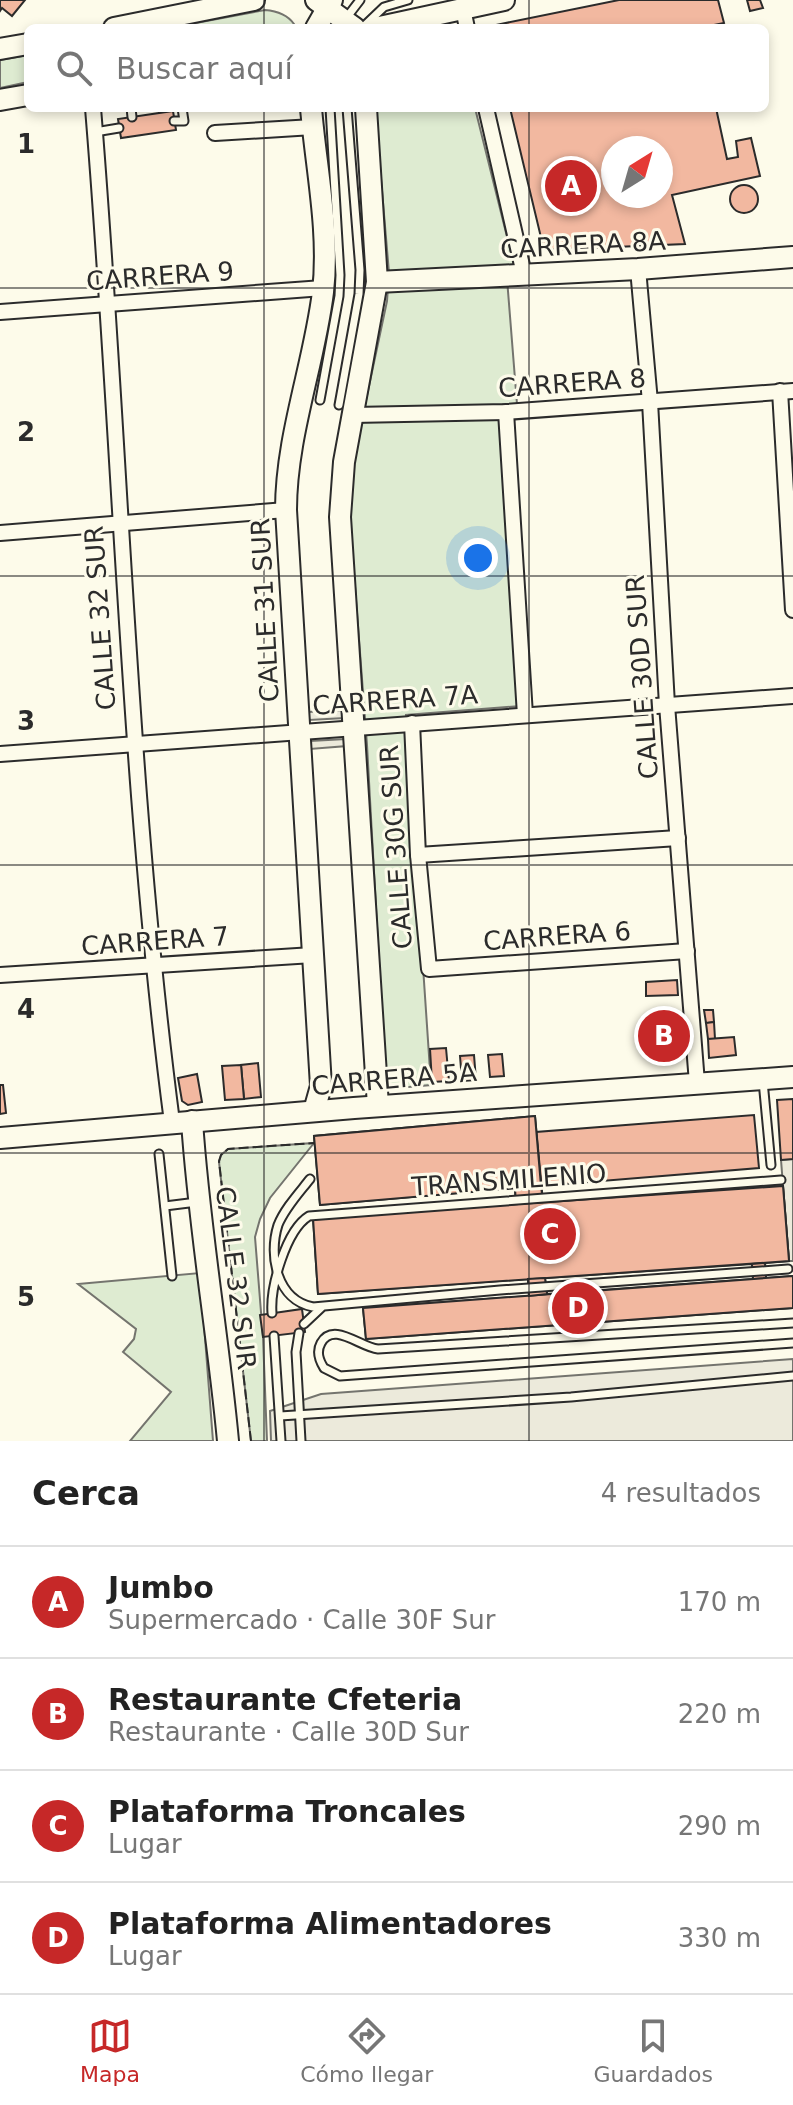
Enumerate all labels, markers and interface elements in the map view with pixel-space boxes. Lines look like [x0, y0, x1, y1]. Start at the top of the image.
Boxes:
search box [24, 24, 769, 112]
icon: search [52, 46, 96, 90]
text: Buscar aquí [116, 51, 293, 86]
text: 1 [17, 129, 35, 159]
north arrow [601, 136, 673, 208]
pin: A [545, 156, 597, 216]
street label: CARRERA 8A [499, 226, 667, 264]
street label: CARRERA 9 [85, 256, 235, 296]
street label: CARRERA 8 [497, 363, 647, 403]
text: 2 [17, 417, 35, 447]
street label: CALLE 31 SUR [245, 517, 285, 703]
street label: CALLE 32 SUR [79, 525, 121, 711]
your location [458, 538, 498, 578]
street label: CALLE 30D SUR [620, 574, 664, 780]
street label: CARRERA 7A [311, 679, 479, 721]
text: 3 [17, 706, 35, 736]
street label: CALLE 30G SUR [374, 744, 418, 950]
street label: CARRERA 6 [482, 916, 632, 956]
street label: CARRERA 7 [80, 921, 230, 961]
text: 4 [17, 994, 35, 1024]
pin: B [638, 1006, 690, 1066]
street label: CARRERA 5A [310, 1057, 478, 1101]
street label: TRANSMILENIO [410, 1158, 607, 1202]
street label: CALLE 32 SUR [210, 1185, 262, 1371]
pin: C [524, 1204, 576, 1264]
pin: D [552, 1278, 604, 1338]
text: 5 [17, 1282, 35, 1312]
text: Cerca [32, 1473, 140, 1513]
text: 4 resultados [601, 1478, 761, 1508]
text: Jumbo [108, 1570, 214, 1605]
text: A [48, 1587, 68, 1617]
text: 170 m [678, 1587, 761, 1617]
text: Supermercado · Calle 30F Sur [108, 1605, 495, 1635]
text: Restaurante Cfeteria [108, 1682, 462, 1717]
text: B [48, 1699, 68, 1729]
text: 220 m [678, 1699, 761, 1729]
text: Restaurante · Calle 30D Sur [108, 1717, 469, 1747]
text: Plataforma Troncales [108, 1794, 466, 1829]
text: C [48, 1811, 68, 1841]
text: 290 m [678, 1811, 761, 1841]
text: Lugar [108, 1829, 182, 1859]
text: Plataforma Alimentadores [108, 1906, 552, 1941]
text: D [47, 1923, 69, 1953]
text: 330 m [678, 1923, 761, 1953]
text: Lugar [108, 1941, 182, 1971]
tab: Mapa [80, 2014, 140, 2087]
tab: Cómo llegar [300, 2014, 433, 2087]
tab: Guardados [593, 2014, 713, 2087]

